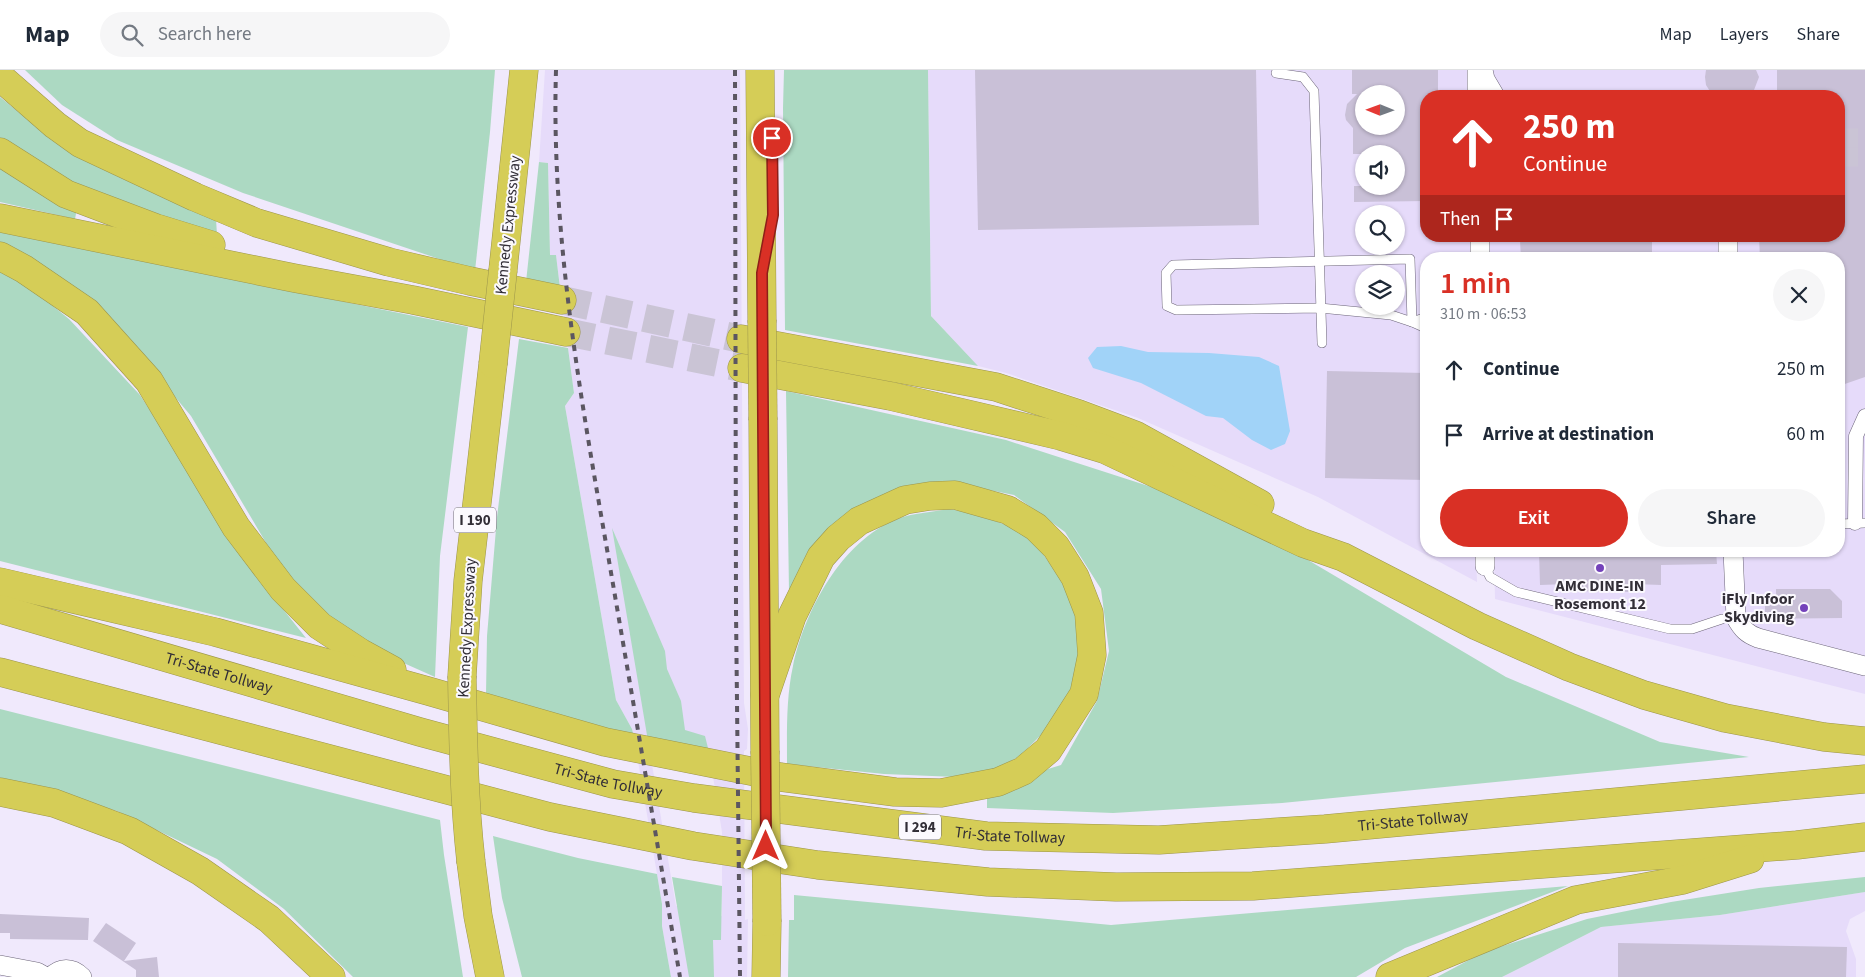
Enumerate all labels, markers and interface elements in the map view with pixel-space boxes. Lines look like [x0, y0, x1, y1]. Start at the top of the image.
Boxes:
search box [100, 12, 450, 57]
text: Map [25, 17, 70, 52]
icon: search [118, 21, 146, 49]
text: Search here [158, 21, 251, 48]
text: Map [1660, 22, 1692, 47]
text: Layers [1720, 22, 1769, 47]
text: Share [1797, 22, 1840, 47]
north arrow [1355, 85, 1405, 135]
map controls [1355, 85, 1405, 315]
text: 250 m [1523, 102, 1615, 152]
icon: ahead [1440, 110, 1505, 175]
pin [751, 117, 793, 159]
icon: arrive [758, 124, 786, 152]
button: sound [1355, 145, 1405, 195]
text: Continue [1523, 148, 1607, 180]
street label: Kennedy Expressway [490, 154, 526, 296]
button: search [1355, 205, 1405, 255]
icon: arrive [1490, 205, 1518, 233]
text: Then [1440, 206, 1480, 233]
text: 1 min [1440, 262, 1511, 305]
button: layers [1355, 265, 1405, 315]
button: close [1773, 269, 1825, 321]
text: 310 m · 06:53 [1440, 303, 1527, 325]
icon: ahead [1440, 356, 1468, 384]
text: Continue [1483, 356, 1560, 383]
text: 250 m [1777, 356, 1825, 383]
icon: arrive [1440, 421, 1468, 449]
text: Arrive at destination [1483, 421, 1654, 448]
text: 60 m [1787, 421, 1825, 448]
button: Exit [1440, 489, 1628, 547]
button: Share [1638, 489, 1825, 547]
road number: I 190 [454, 508, 496, 532]
street label: Kennedy Expressway [452, 557, 482, 698]
marker: AMC DINE-IN Rosemont 12 [1594, 562, 1606, 574]
place label: AMC DINE-IN Rosemont 12 [1554, 575, 1646, 615]
place label: iFly Infoor Skydiving [1722, 588, 1795, 628]
marker: iFly Infoor Skydiving [1798, 602, 1810, 614]
street label: Tri-State Tollway [163, 647, 276, 699]
street label: Tri-State Tollway [551, 758, 665, 803]
street label: Tri-State Tollway [1357, 805, 1470, 837]
road number: I 294 [899, 814, 941, 840]
position arrow [739, 819, 791, 871]
street label: Tri-State Tollway [953, 821, 1066, 849]

